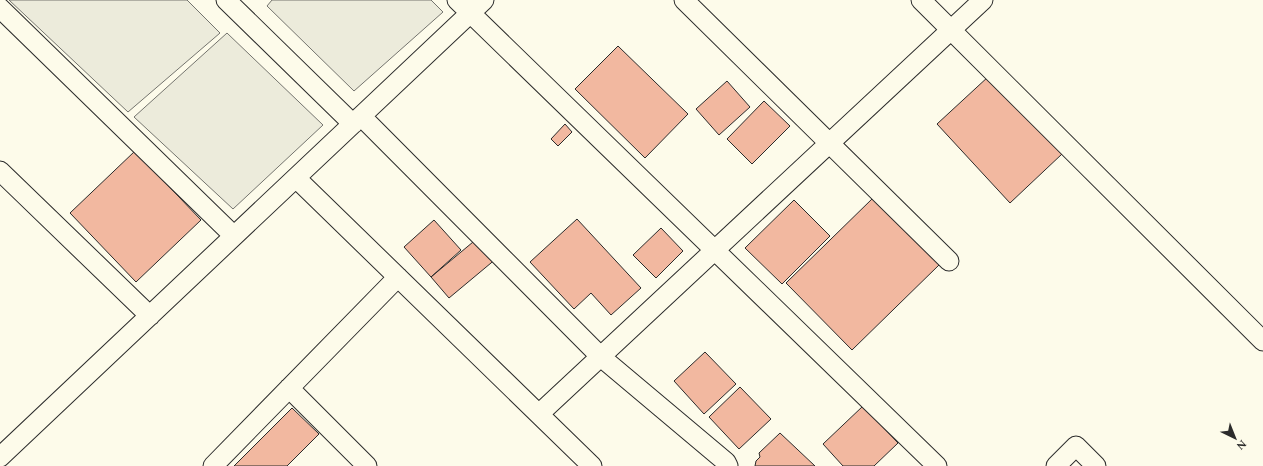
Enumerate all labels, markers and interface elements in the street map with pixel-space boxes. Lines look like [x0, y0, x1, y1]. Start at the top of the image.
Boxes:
north arrow [1215, 418, 1255, 458]
text: N [1232, 436, 1251, 454]

